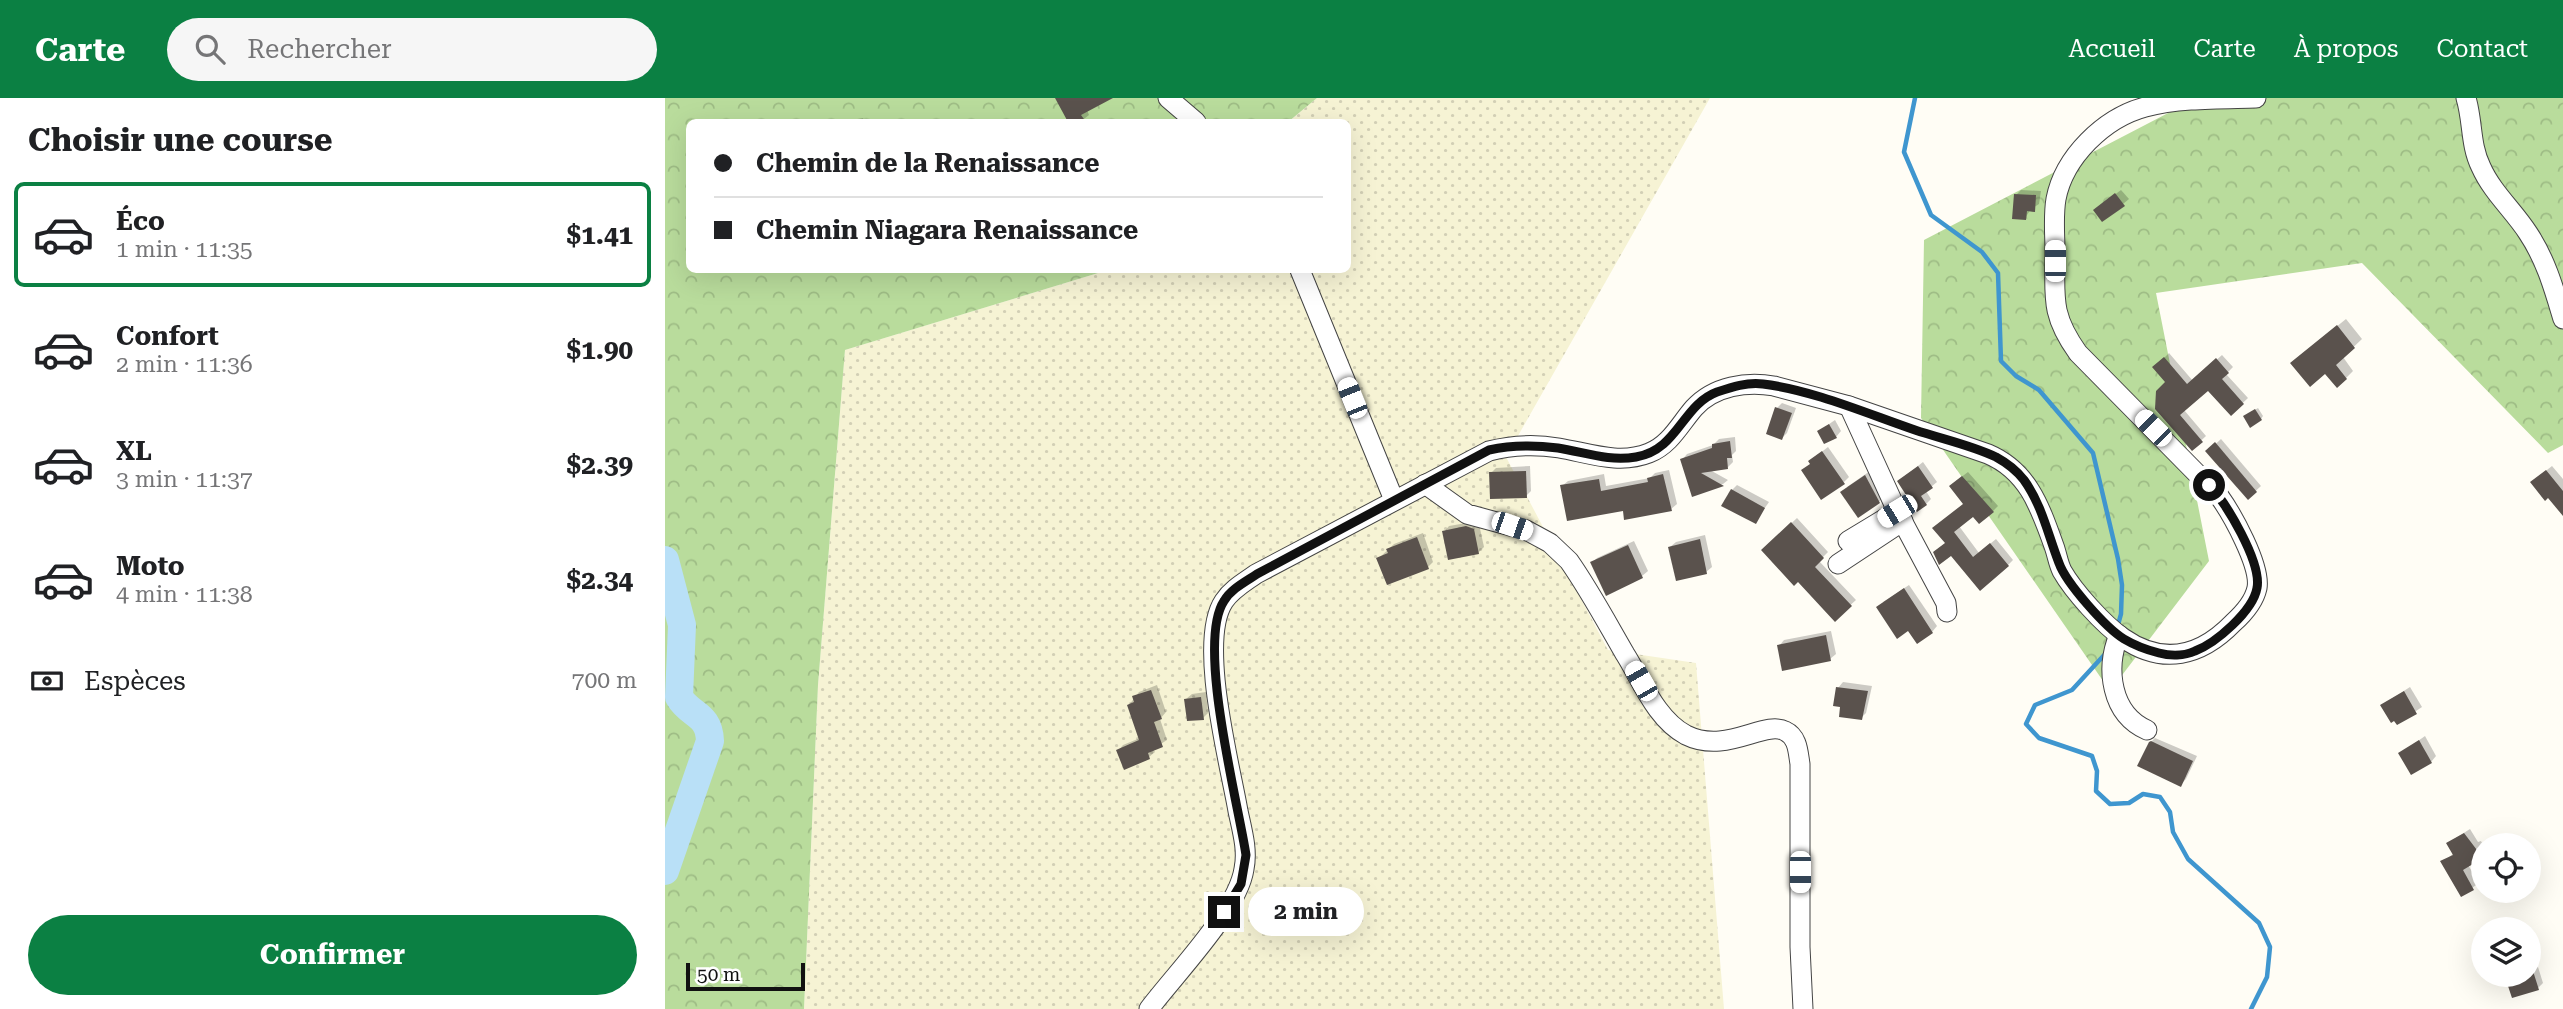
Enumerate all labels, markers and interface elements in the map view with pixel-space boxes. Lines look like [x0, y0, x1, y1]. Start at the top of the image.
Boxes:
search box [167, 18, 657, 81]
text: Carte [35, 30, 125, 69]
icon: search [191, 30, 229, 68]
text: Rechercher [247, 34, 392, 64]
text: Accueil [2069, 35, 2155, 63]
text: Carte [2193, 35, 2256, 63]
text: À propos [2294, 35, 2398, 63]
text: Contact [2436, 35, 2528, 63]
text: Choisir une course [28, 121, 332, 159]
text: Chemin de la Renaissance [756, 148, 1100, 178]
icon: car [32, 203, 95, 266]
text: Éco [116, 206, 165, 236]
text: Chemin Niagara Renaissance [756, 215, 1138, 245]
text: $1.41 [567, 220, 633, 250]
text: 1 min · 11:35 [116, 236, 253, 263]
car [2045, 240, 2066, 282]
icon: car [32, 318, 95, 381]
text: Confort [116, 321, 219, 351]
text: $1.90 [567, 335, 633, 365]
text: 2 min · 11:36 [116, 351, 253, 378]
car [1335, 375, 1370, 421]
car [2131, 406, 2176, 450]
icon: car [32, 433, 95, 496]
text: XL [116, 436, 152, 466]
text: $2.39 [567, 450, 633, 480]
text: 3 min · 11:37 [116, 466, 253, 493]
route start [2193, 469, 2225, 501]
car [1874, 491, 1921, 531]
car [1489, 509, 1536, 543]
icon: car [32, 548, 95, 611]
text: Moto [116, 551, 185, 581]
text: $2.34 [567, 565, 633, 595]
text: 4 min · 11:38 [116, 581, 253, 608]
car [1622, 658, 1661, 704]
icon: cash [28, 662, 66, 700]
text: Espèces [84, 666, 186, 696]
text: 700 m [572, 667, 637, 694]
map controls [2471, 833, 2541, 987]
button: locate [2471, 833, 2541, 903]
car [1790, 851, 1811, 893]
callout: 2 min [1249, 888, 1364, 936]
route end [1208, 896, 1240, 928]
text: 2 min [1274, 898, 1338, 925]
button: Confirmer [28, 915, 637, 995]
button: layers [2471, 917, 2541, 987]
scale bar [686, 960, 805, 992]
text: 50 m [697, 963, 740, 986]

